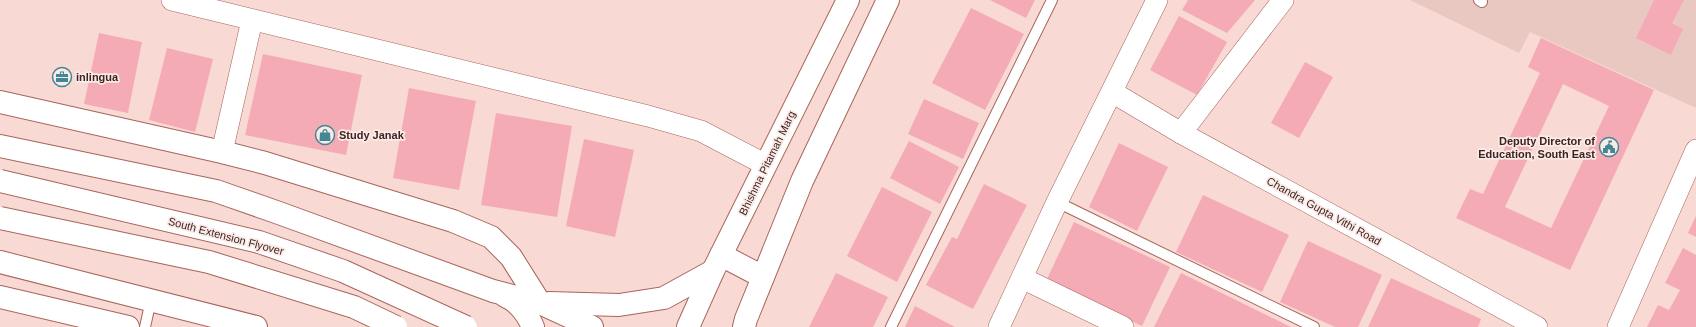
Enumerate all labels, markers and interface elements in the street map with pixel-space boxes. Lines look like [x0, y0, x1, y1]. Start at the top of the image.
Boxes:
office icon: inlingua [51, 66, 73, 88]
place label: inlingua [76, 71, 119, 83]
street label: Bhishma Pitamah Marg [737, 109, 797, 217]
shop icon: Study Janak [314, 124, 336, 146]
place label: Study Janak [339, 129, 405, 141]
place label: Deputy Director of Education, South East [1478, 135, 1595, 160]
public building icon: Deputy Director of Education, South East [1598, 136, 1620, 158]
street label: Chandra Gupta Vithi Road [1265, 175, 1383, 247]
street label: South Extension Flyover [167, 215, 285, 257]

